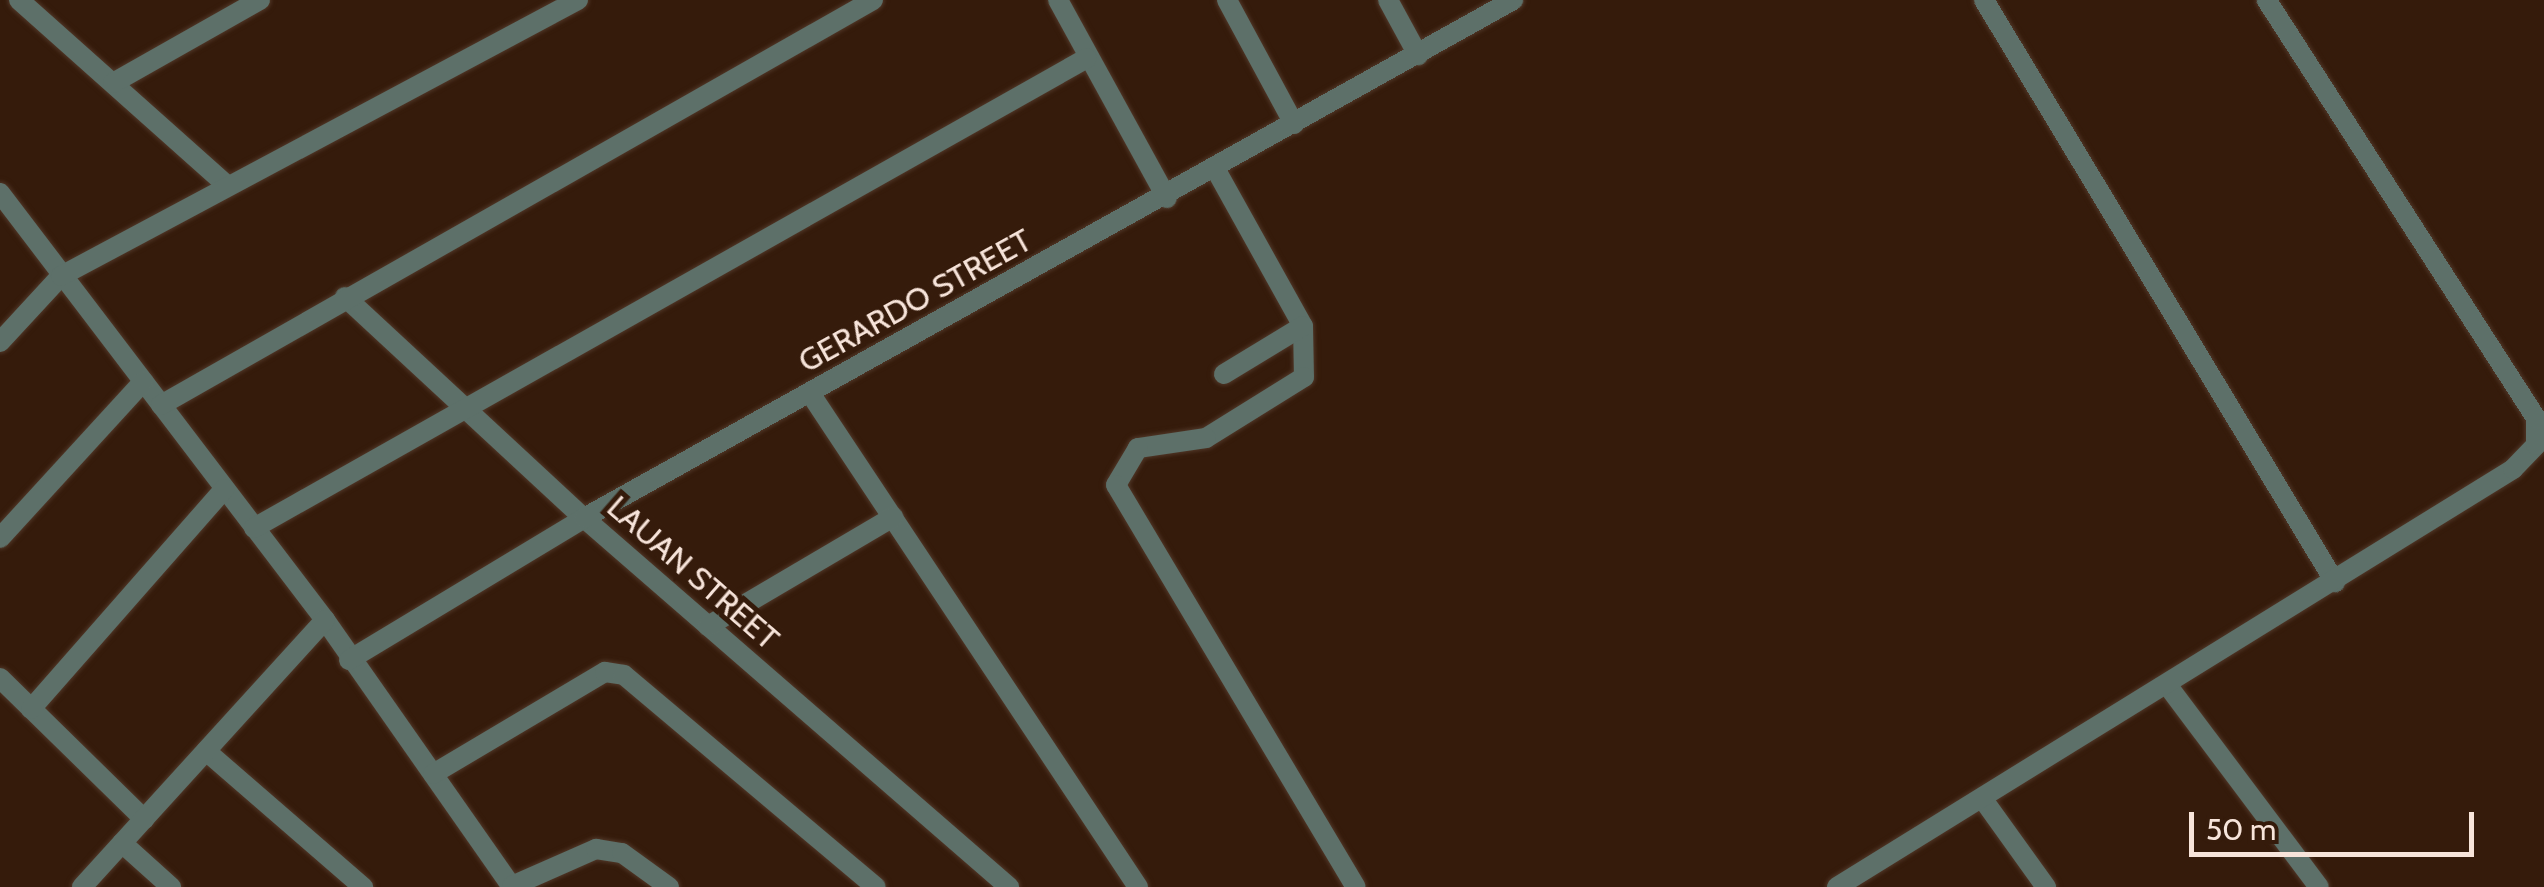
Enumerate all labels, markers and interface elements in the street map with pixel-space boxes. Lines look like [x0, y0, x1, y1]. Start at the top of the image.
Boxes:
street label: GERARDO STREET [792, 221, 1038, 381]
street label: LAUAN STREET [599, 488, 787, 658]
scale bar [2194, 792, 2479, 854]
text: 50 m [2206, 811, 2276, 848]

